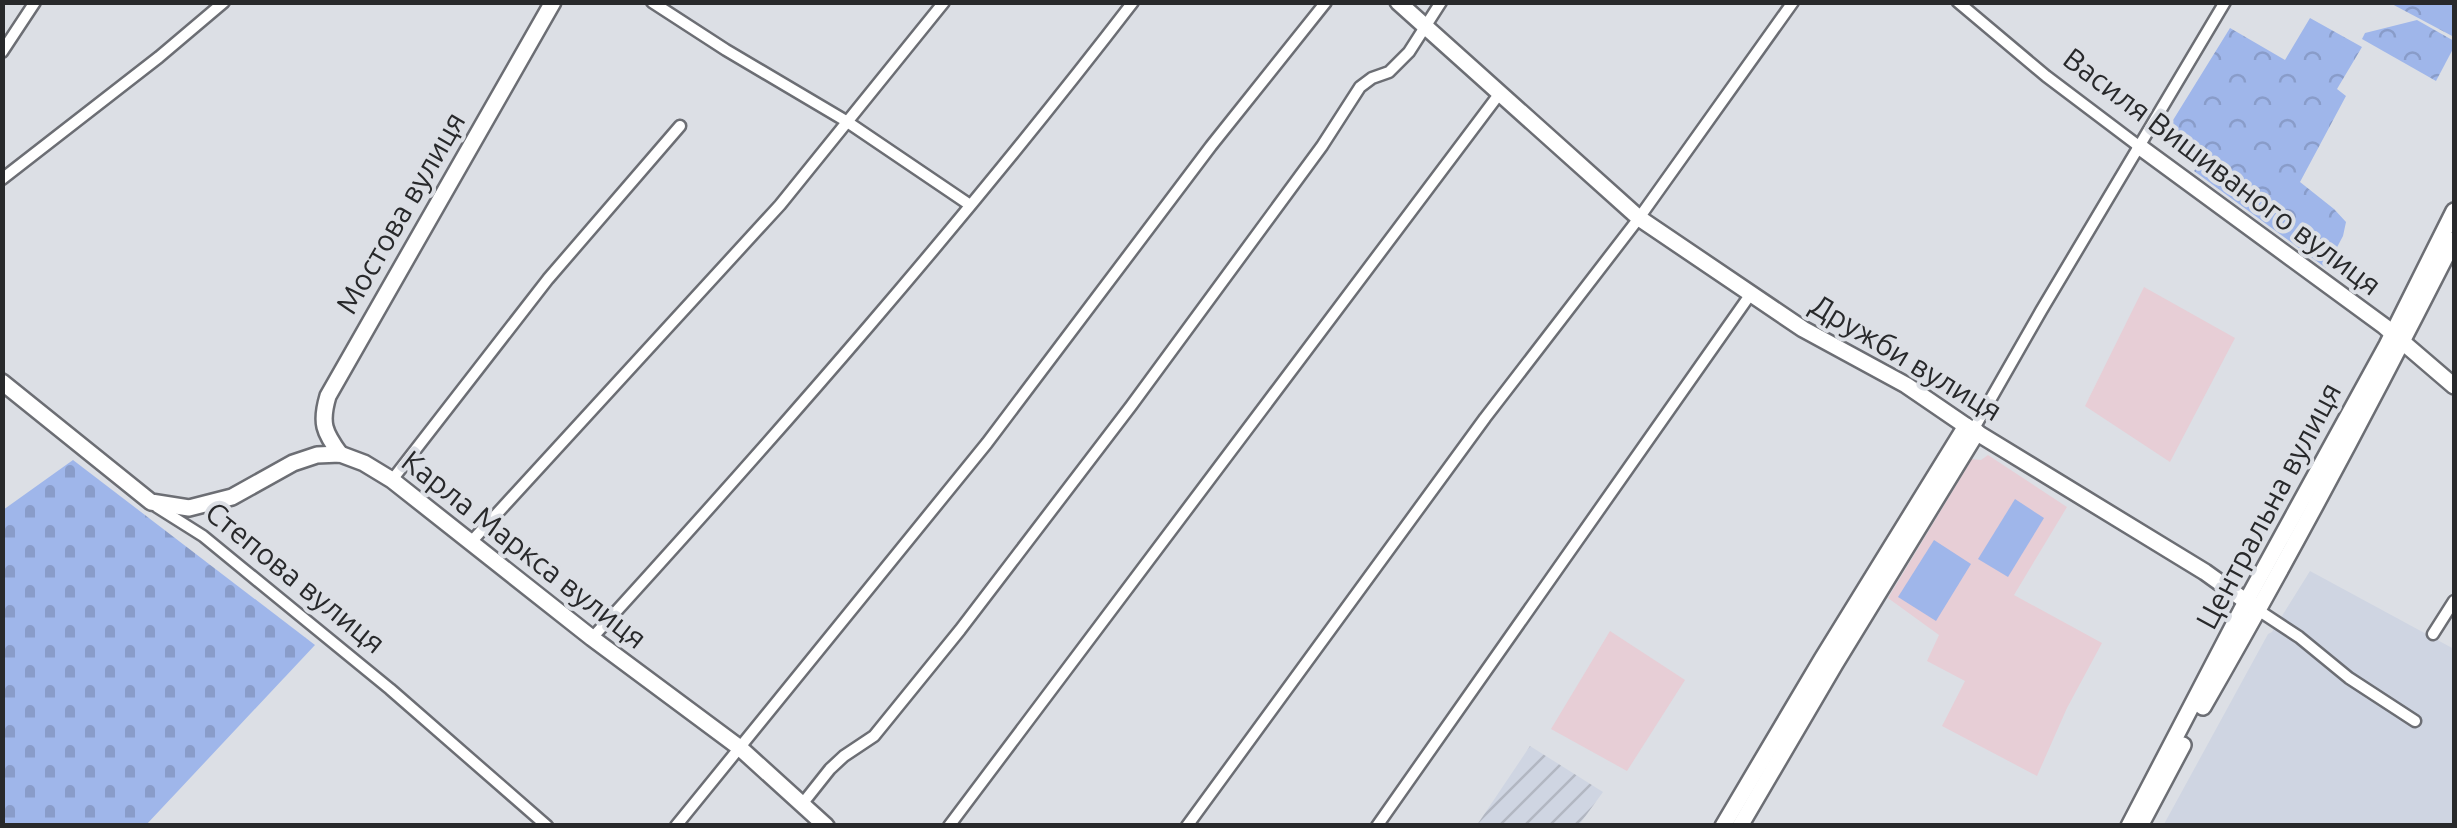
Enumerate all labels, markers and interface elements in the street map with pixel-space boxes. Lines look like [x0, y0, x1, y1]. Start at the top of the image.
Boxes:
street label: Василя Вишиваного вулиця [2057, 41, 2388, 302]
street label: Мостова вулиця [329, 106, 472, 319]
street label: Дружби вулиця [1805, 287, 2008, 428]
street label: Центральна вулиця [2189, 377, 2347, 634]
street label: Карла Маркса вулиця [396, 443, 654, 655]
street label: Степова вулиця [199, 495, 392, 660]

